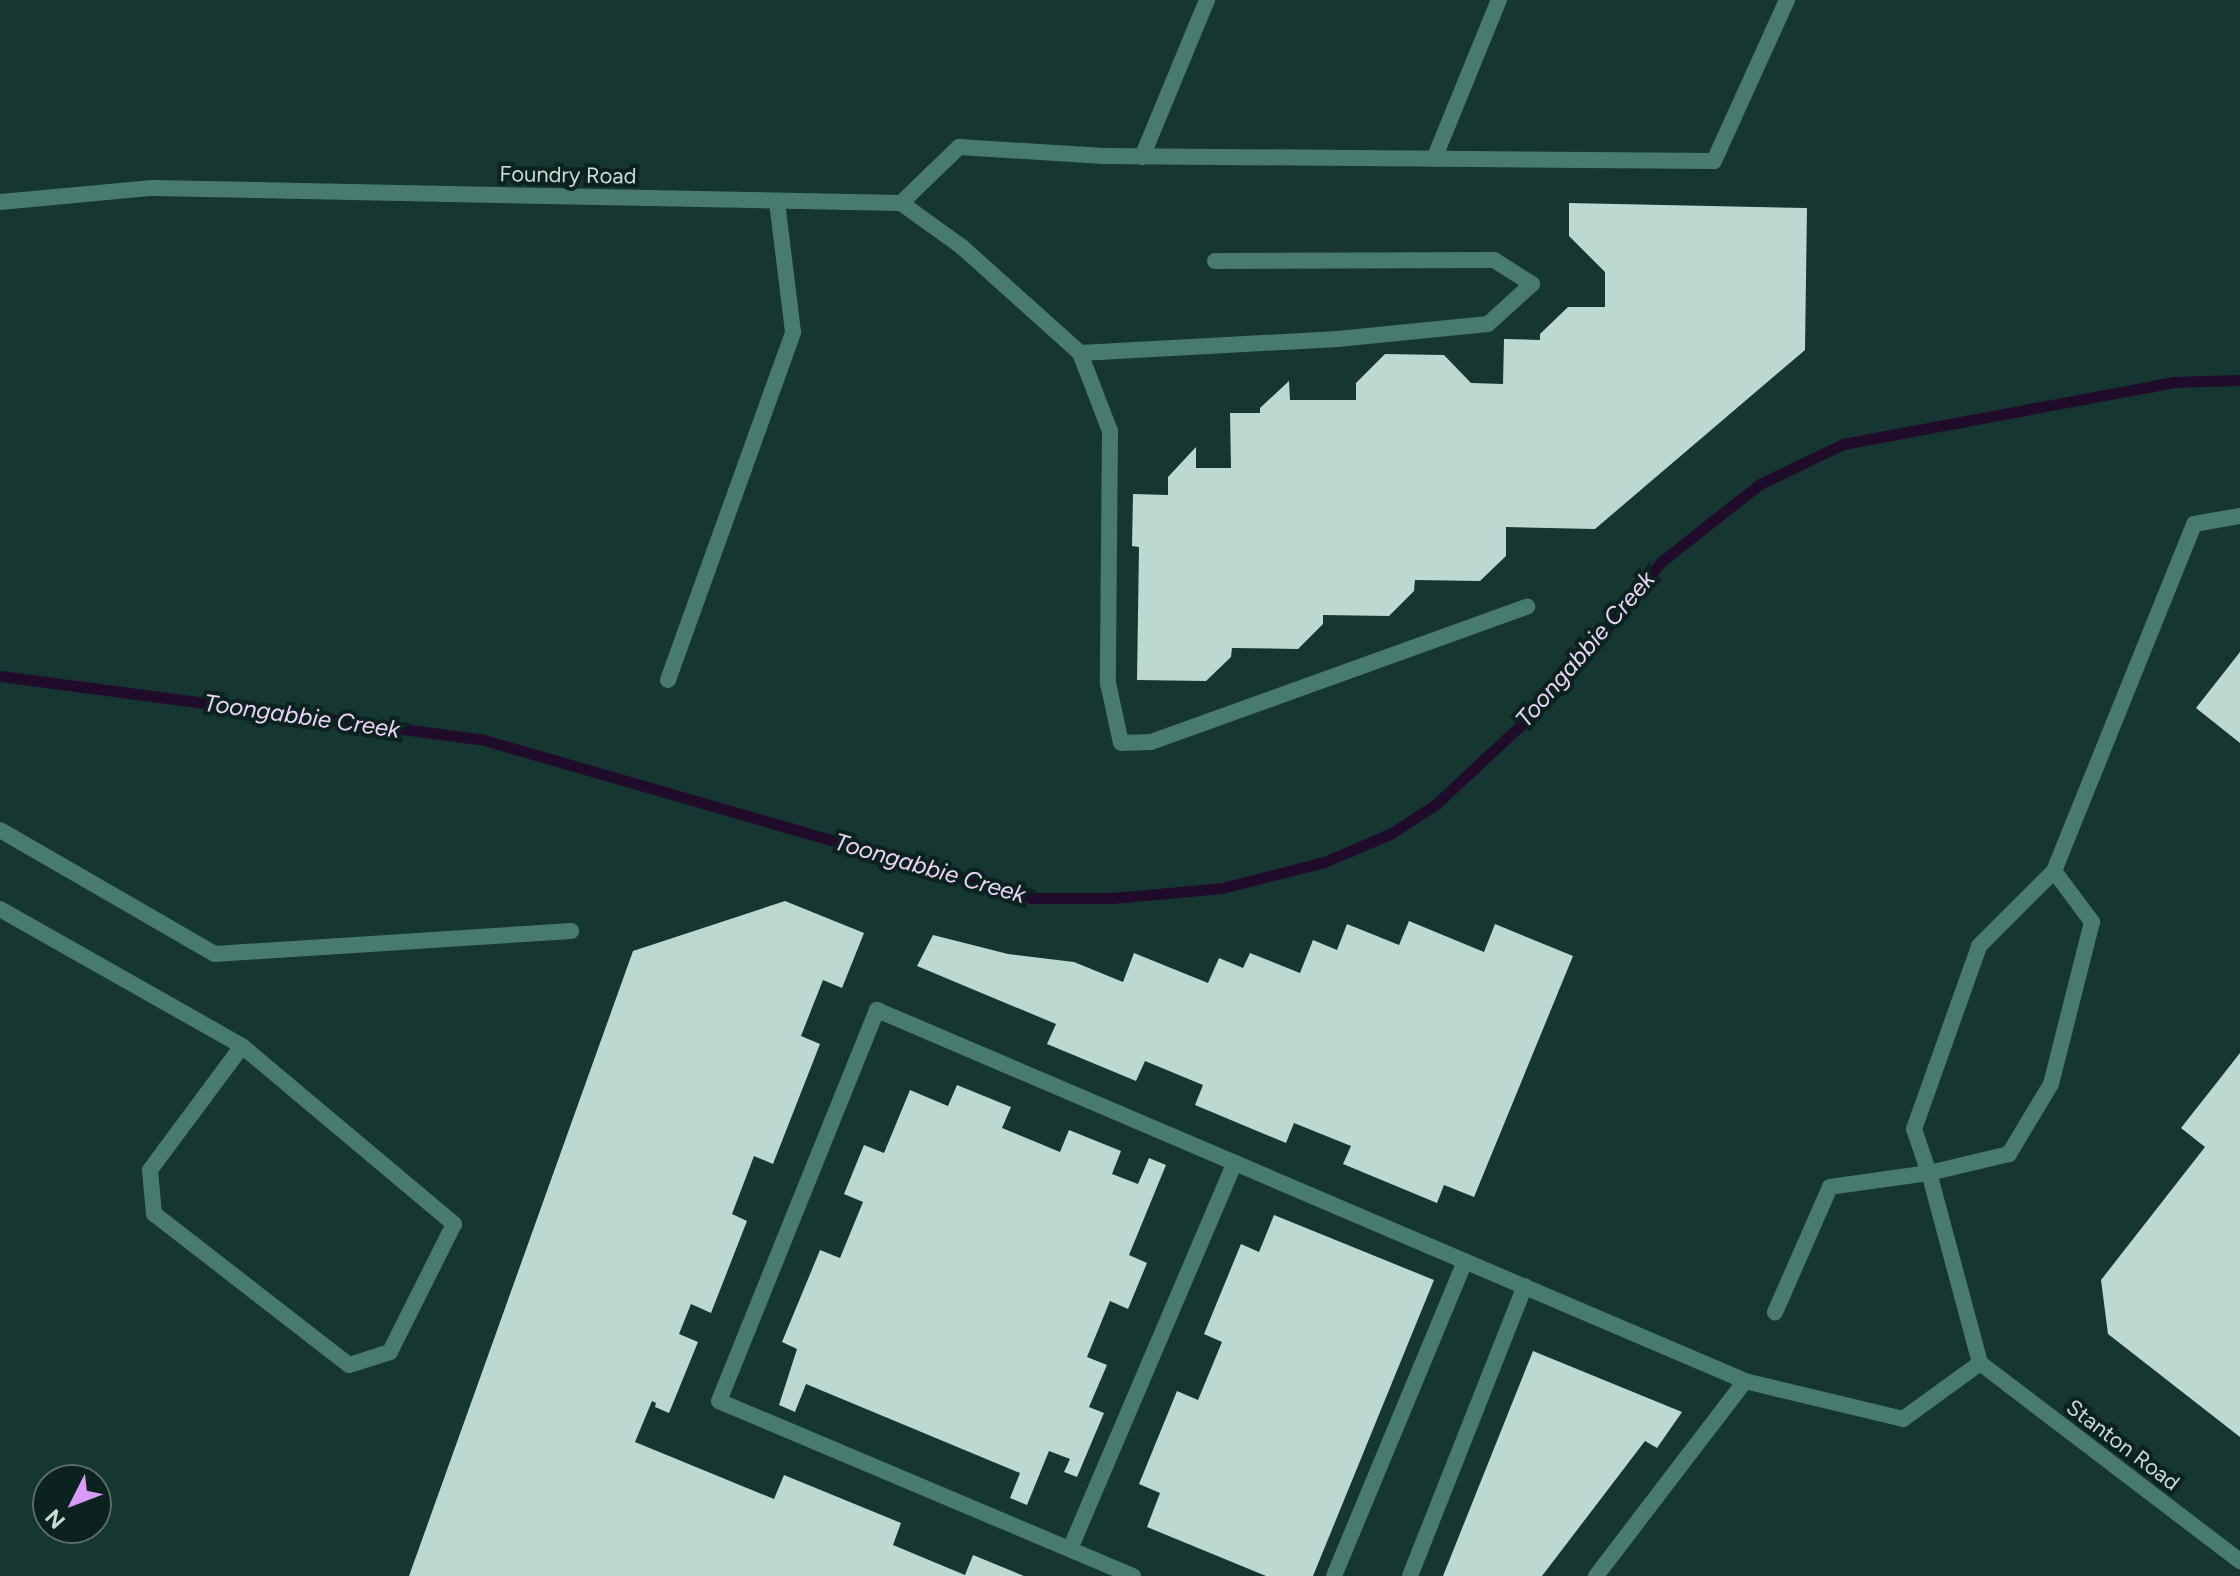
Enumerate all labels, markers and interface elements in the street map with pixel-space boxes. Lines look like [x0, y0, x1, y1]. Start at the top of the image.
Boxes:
street label: Foundry Road [499, 161, 637, 189]
water label: Toongabbie Creek [1509, 565, 1661, 733]
water label: Toongabbie Creek [202, 688, 402, 744]
water label: Toongabbie Creek [831, 827, 1029, 909]
street label: Stanton Road [2061, 1394, 2185, 1496]
north arrow [32, 1464, 112, 1544]
text: N [40, 1504, 71, 1534]

